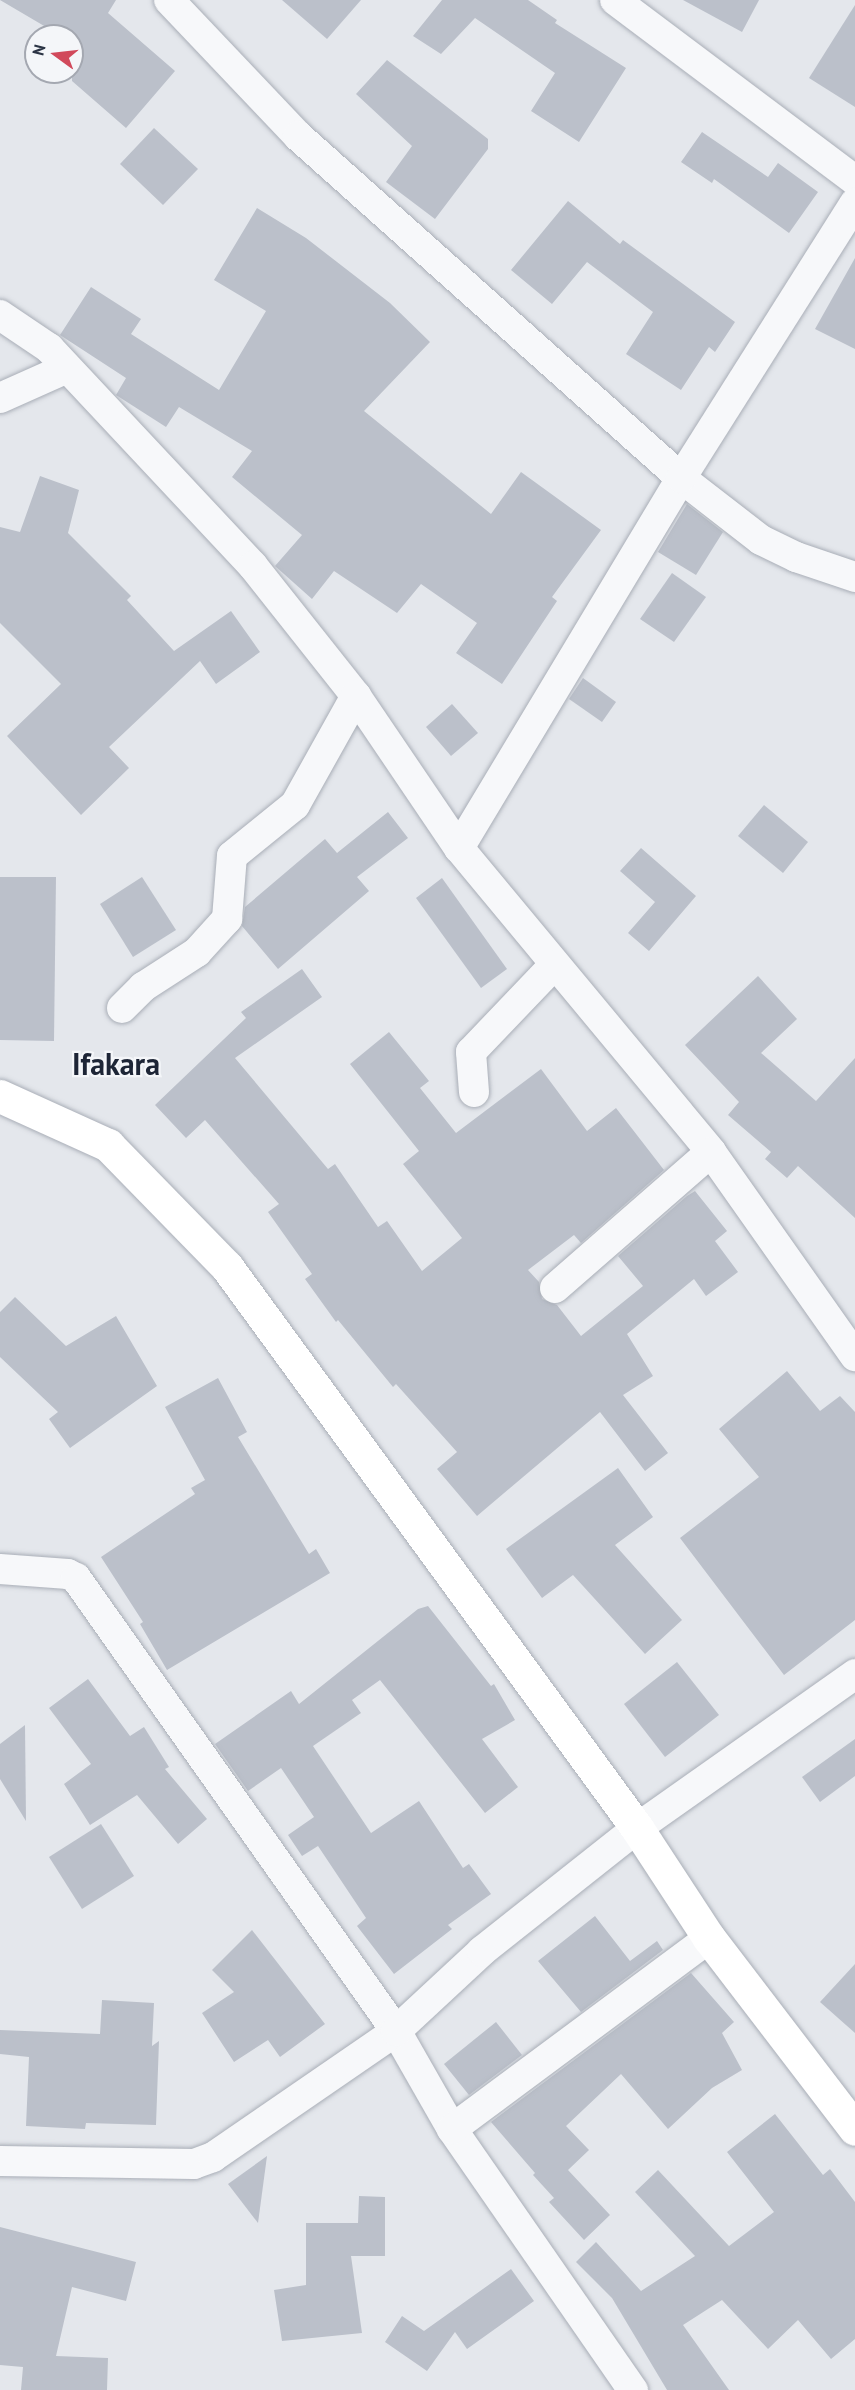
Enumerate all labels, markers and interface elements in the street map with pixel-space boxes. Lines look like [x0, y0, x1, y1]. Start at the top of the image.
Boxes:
north arrow [24, 24, 84, 84]
text: N [28, 42, 50, 58]
district label: Ifakara [72, 1046, 160, 1082]

